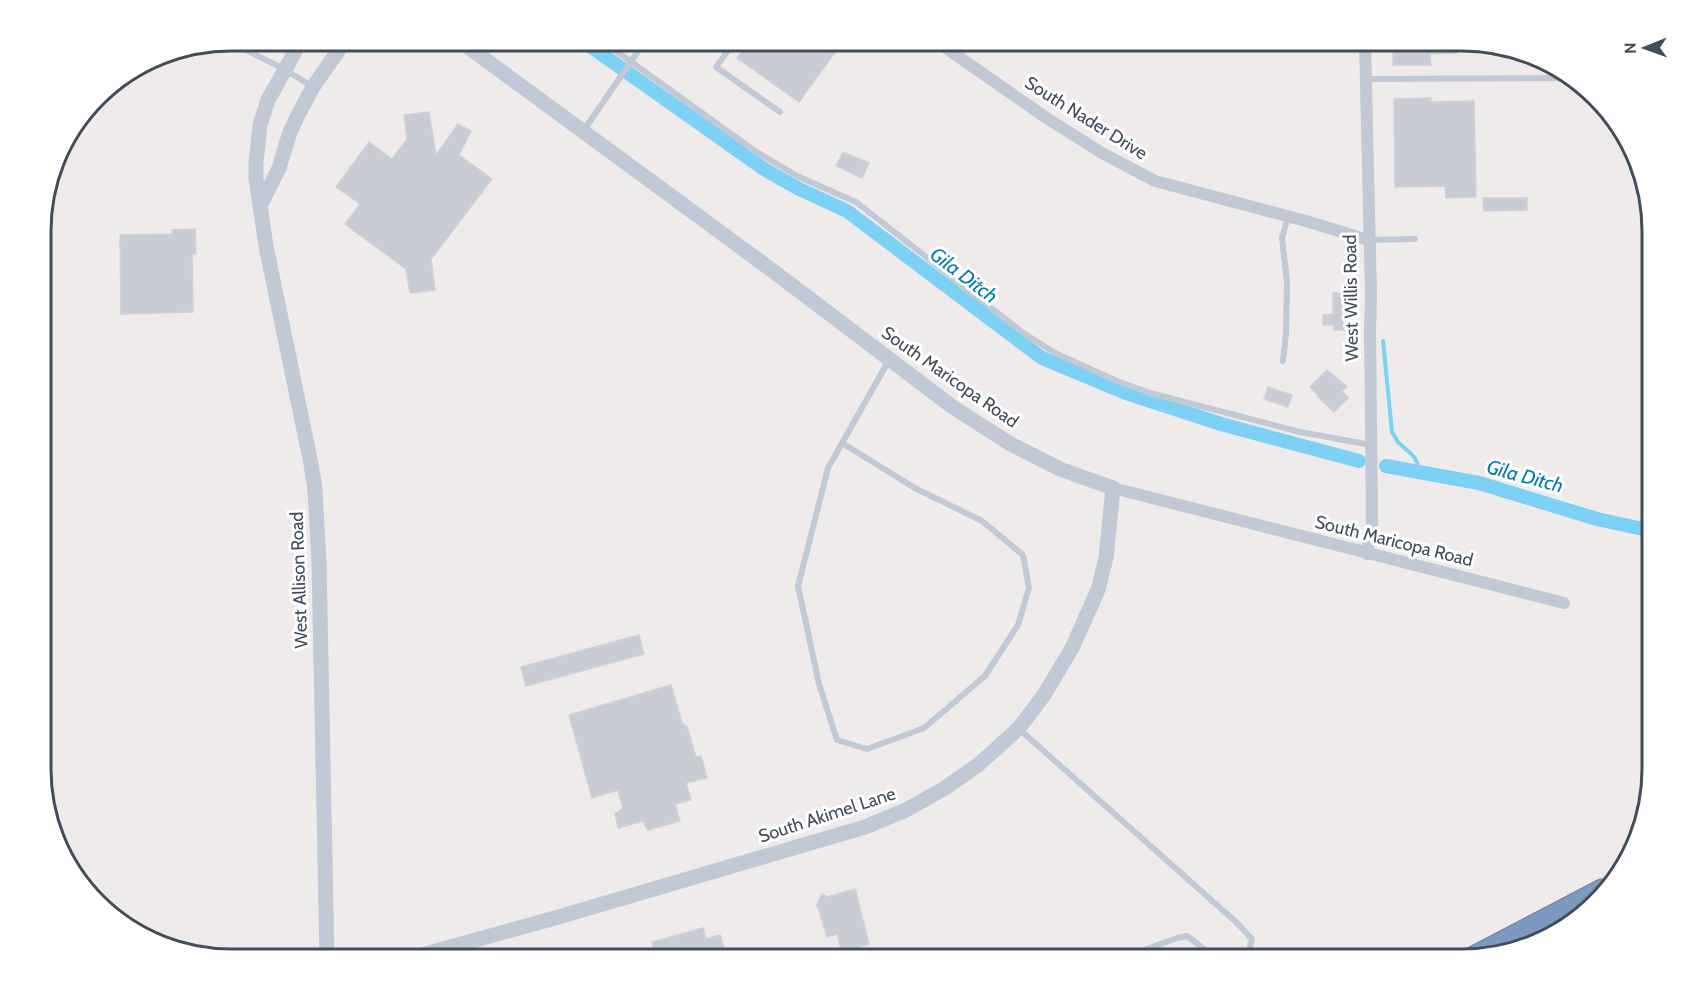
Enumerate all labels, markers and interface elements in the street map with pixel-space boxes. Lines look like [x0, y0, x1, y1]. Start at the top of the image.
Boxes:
north arrow [1615, 18, 1675, 78]
text: N [1621, 42, 1640, 54]
street label: South Nader Drive [1021, 72, 1151, 164]
street label: West Willis Road [1339, 234, 1363, 362]
water label: Gila Ditch [926, 242, 1002, 308]
street label: South Maricopa Road [877, 322, 1023, 432]
water label: Gila Ditch [1484, 454, 1566, 498]
street label: West Allison Road [286, 511, 312, 649]
street label: South Maricopa Road [1313, 511, 1475, 571]
street label: South Akimel Lane [756, 782, 898, 848]

